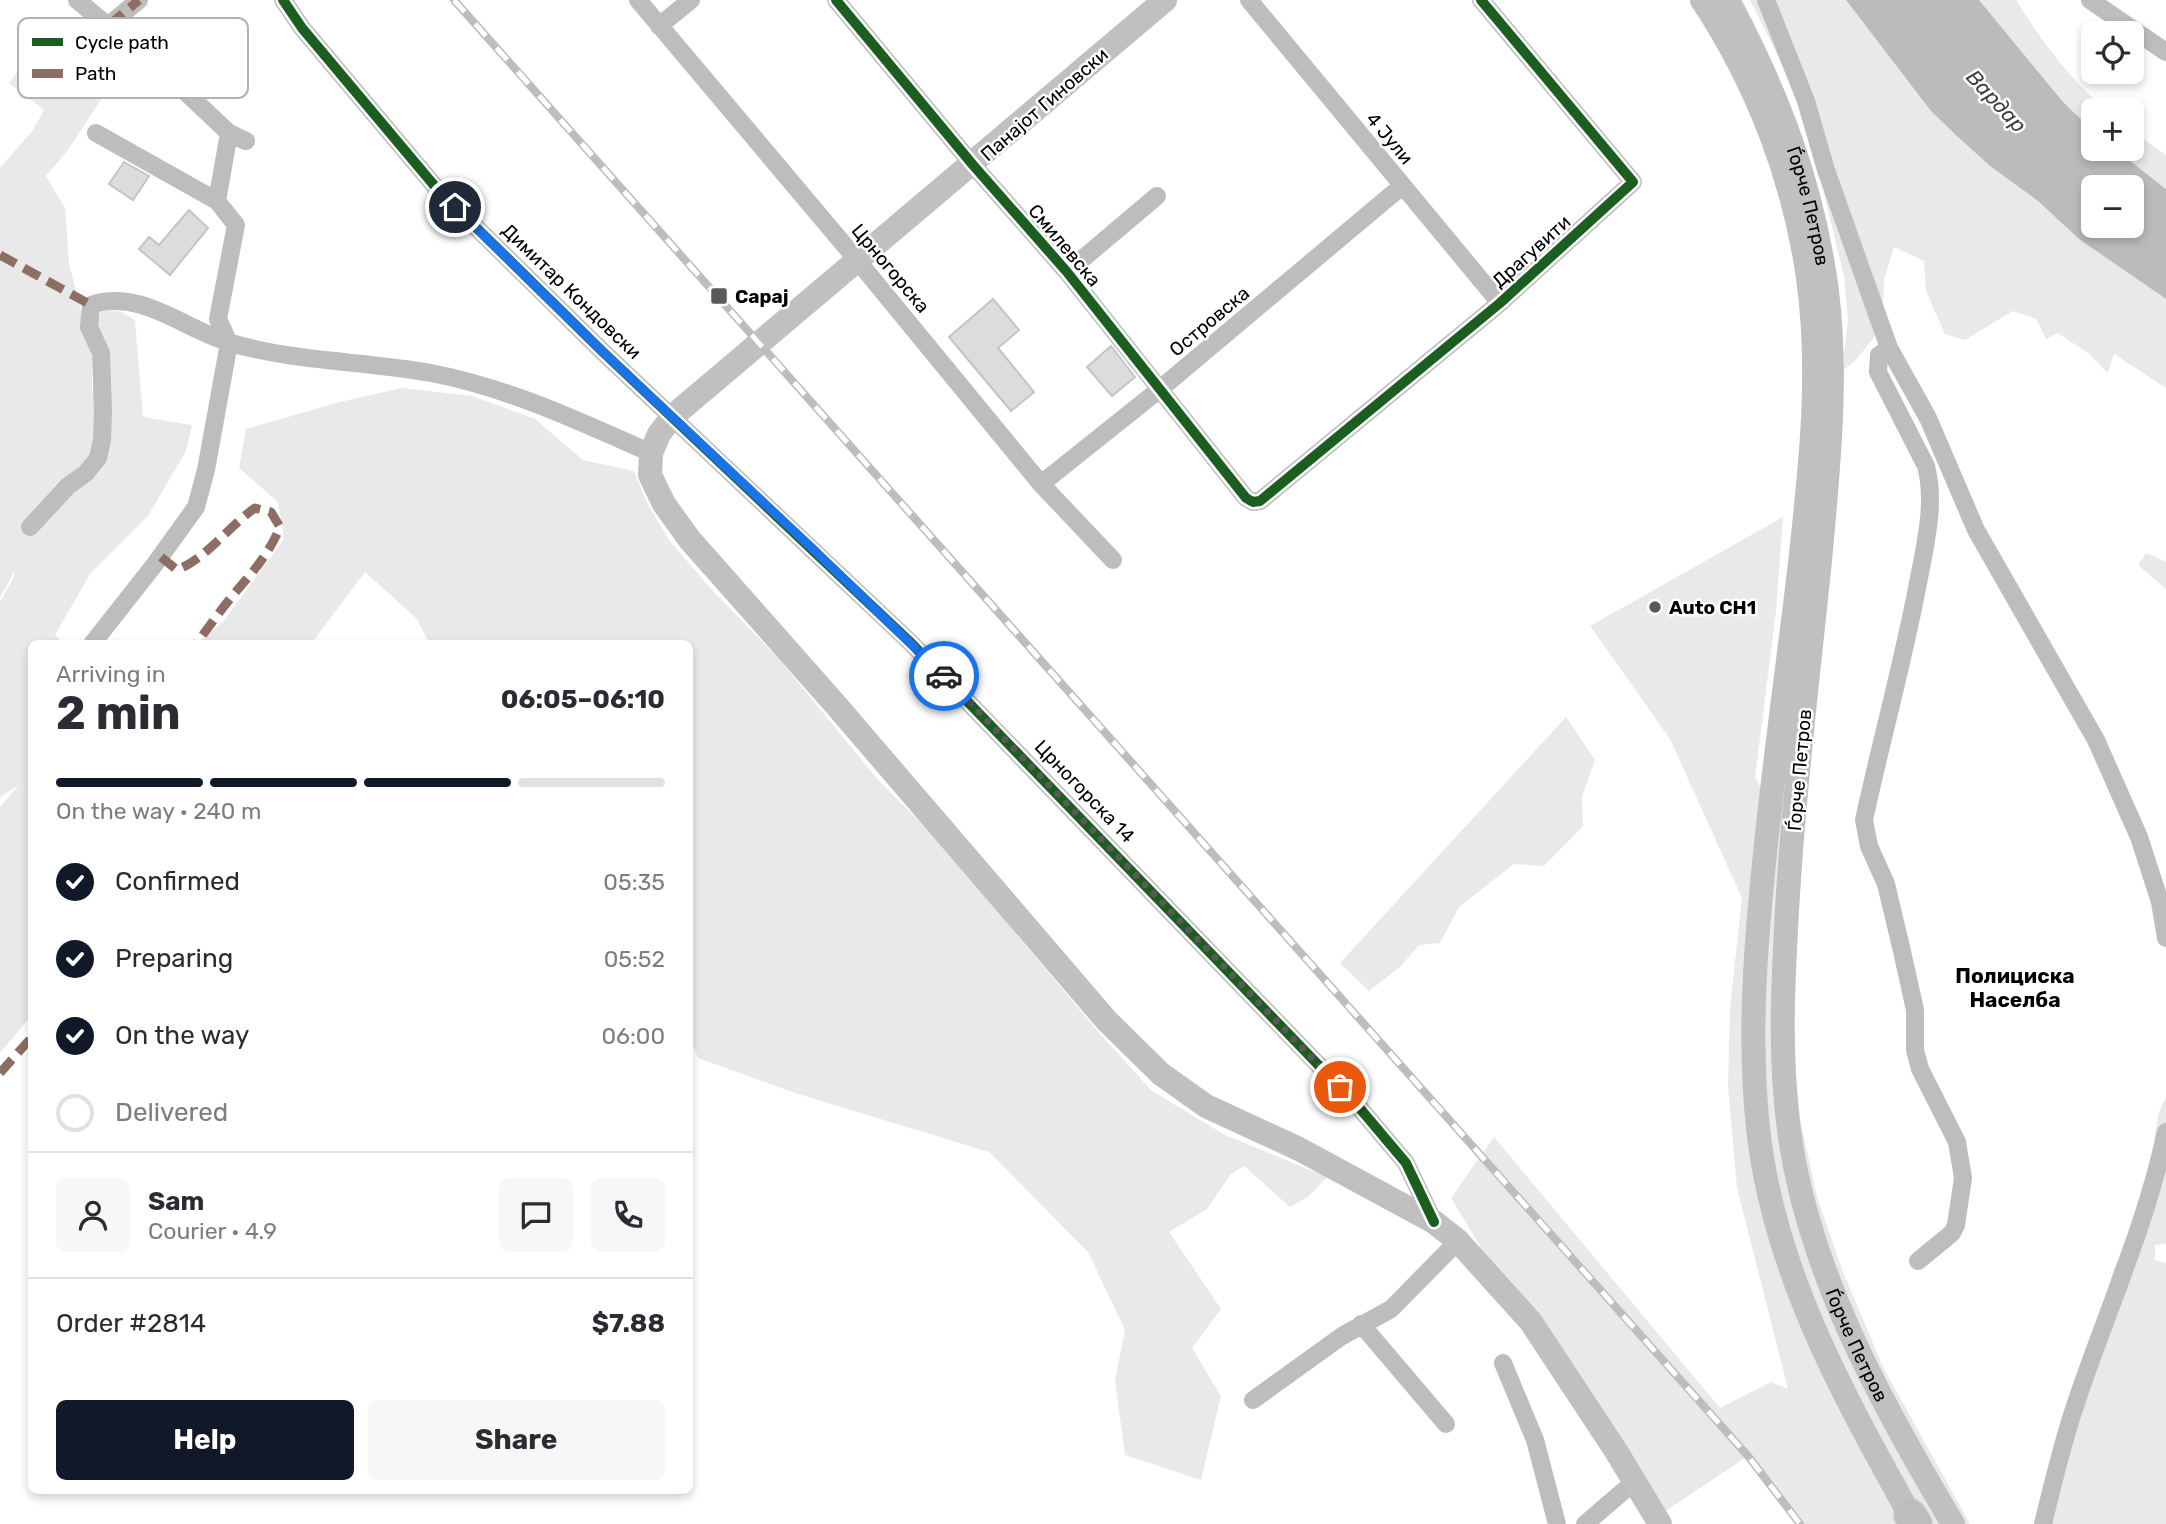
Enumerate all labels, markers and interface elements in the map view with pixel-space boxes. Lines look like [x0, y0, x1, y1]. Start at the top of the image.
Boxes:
legend [18, 18, 248, 98]
map controls [2081, 21, 2144, 238]
button: locate [2081, 21, 2144, 84]
text: Cycle path [75, 31, 169, 54]
street label: Панајот Гиновски [976, 43, 1113, 166]
text: Path [75, 62, 116, 85]
water label: Вардар [1961, 64, 2032, 137]
button: + [2081, 98, 2144, 161]
street label: 4 Јули [1361, 108, 1418, 169]
street label: Ѓорче Петров [1782, 143, 1834, 267]
button: − [2081, 175, 2144, 238]
pin [425, 177, 485, 237]
icon: home [436, 188, 474, 226]
street label: Смилевска [1023, 199, 1106, 291]
street label: Драгувити [1487, 210, 1575, 293]
street label: Димитар Кондовски [497, 219, 646, 364]
street label: Црногорска [847, 219, 934, 318]
street label: Островска [1165, 281, 1254, 361]
place label: Сарај [735, 285, 789, 308]
marker: Сарај [709, 286, 729, 306]
place label: Auto CH1 [1669, 596, 1756, 619]
marker: Auto CH1 [1647, 599, 1663, 615]
courier [909, 641, 979, 711]
icon: car [925, 657, 963, 695]
text: Arriving in [56, 660, 166, 688]
text: 06:05–06:10 [501, 684, 665, 715]
text: 2 min [56, 686, 181, 741]
street label: Ѓорче Петров [1783, 708, 1816, 832]
street label: Црногорска 14 [1030, 735, 1139, 848]
text: On the way · 240 m [56, 797, 261, 825]
icon: check [56, 863, 94, 901]
text: Confirmed [115, 866, 240, 897]
text: 05:35 [603, 868, 665, 896]
icon: check [56, 940, 94, 978]
text: Preparing [115, 943, 233, 974]
text: 05:52 [604, 945, 665, 973]
district label: Полициска Населба [1955, 963, 2075, 1012]
icon: check [56, 1017, 94, 1055]
text: On the way [115, 1020, 249, 1051]
text: 06:00 [601, 1022, 665, 1050]
pin [1310, 1057, 1370, 1117]
icon: bag [1321, 1068, 1359, 1106]
text: Delivered [115, 1097, 228, 1128]
button: person [56, 1178, 130, 1252]
button: chat [499, 1178, 573, 1252]
button: phone [591, 1178, 665, 1252]
text: Sam [148, 1186, 204, 1217]
text: Courier · 4.9 [148, 1217, 277, 1245]
street label: Ѓорче Петров [1821, 1285, 1893, 1406]
text: Order #2814 [56, 1308, 206, 1339]
text: $7.88 [592, 1308, 665, 1339]
button: Help [56, 1400, 354, 1480]
button: Share [368, 1400, 665, 1480]

